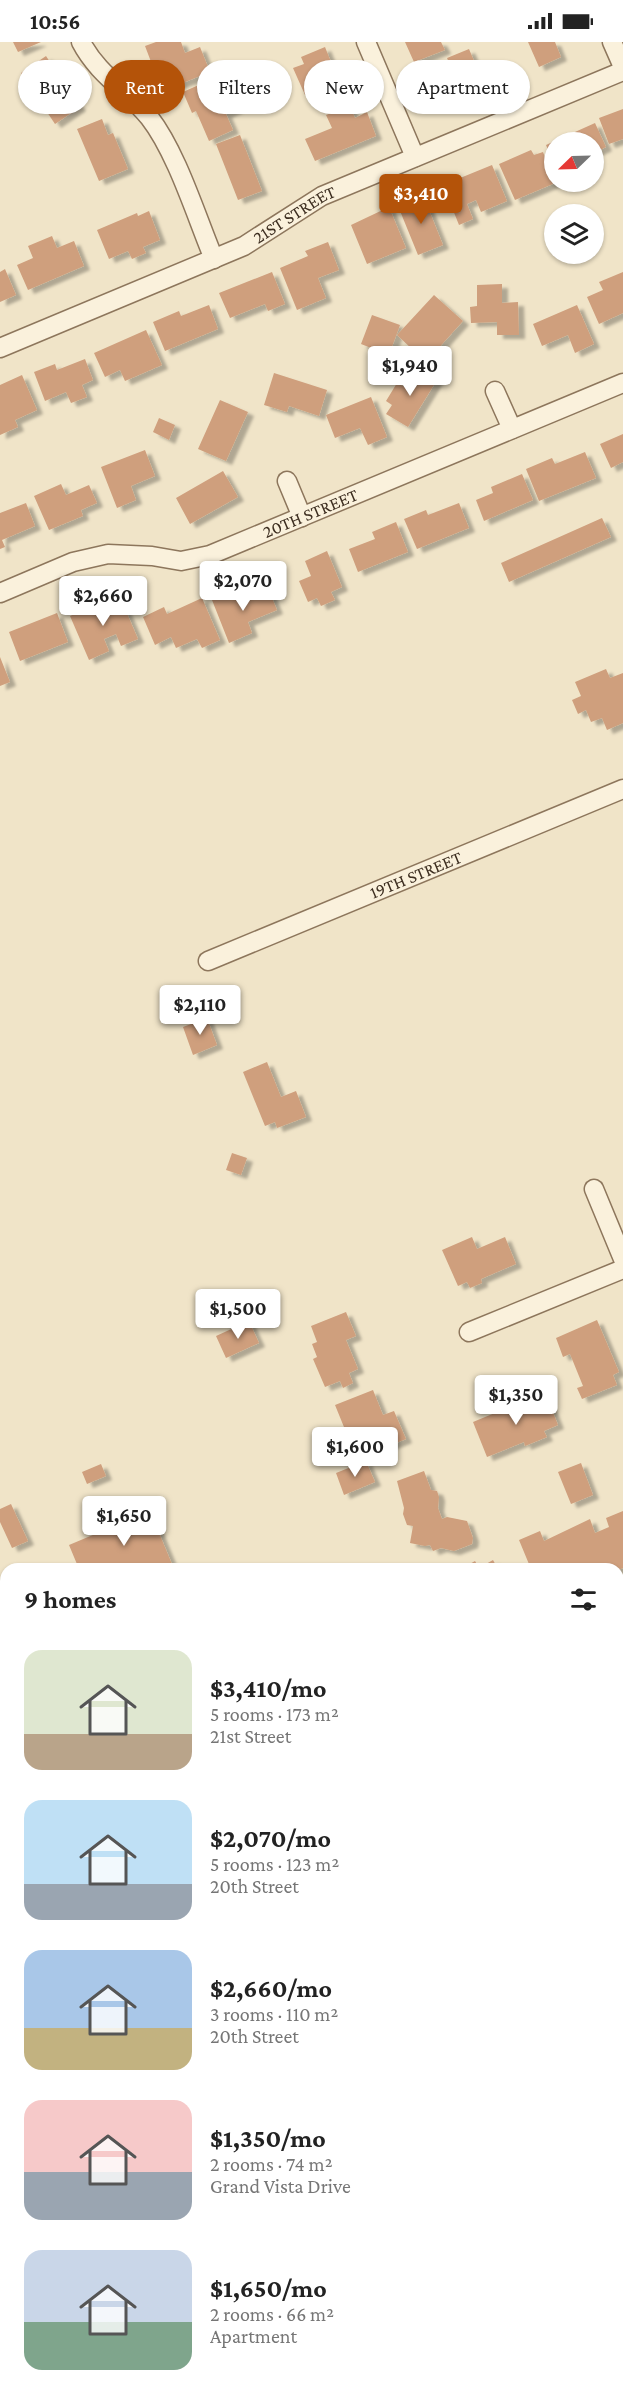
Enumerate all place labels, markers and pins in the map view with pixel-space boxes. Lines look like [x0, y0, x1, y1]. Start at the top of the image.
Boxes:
pin: $3,410 [372, 174, 470, 225]
pin: $1,940 [361, 346, 459, 397]
pin: $2,070 [194, 561, 292, 612]
pin: $2,660 [54, 576, 152, 627]
pin: $2,110 [151, 985, 249, 1036]
pin: $1,500 [189, 1289, 287, 1340]
pin: $1,350 [467, 1375, 565, 1426]
pin: $1,600 [306, 1427, 404, 1478]
pin: $1,650 [75, 1496, 173, 1547]

